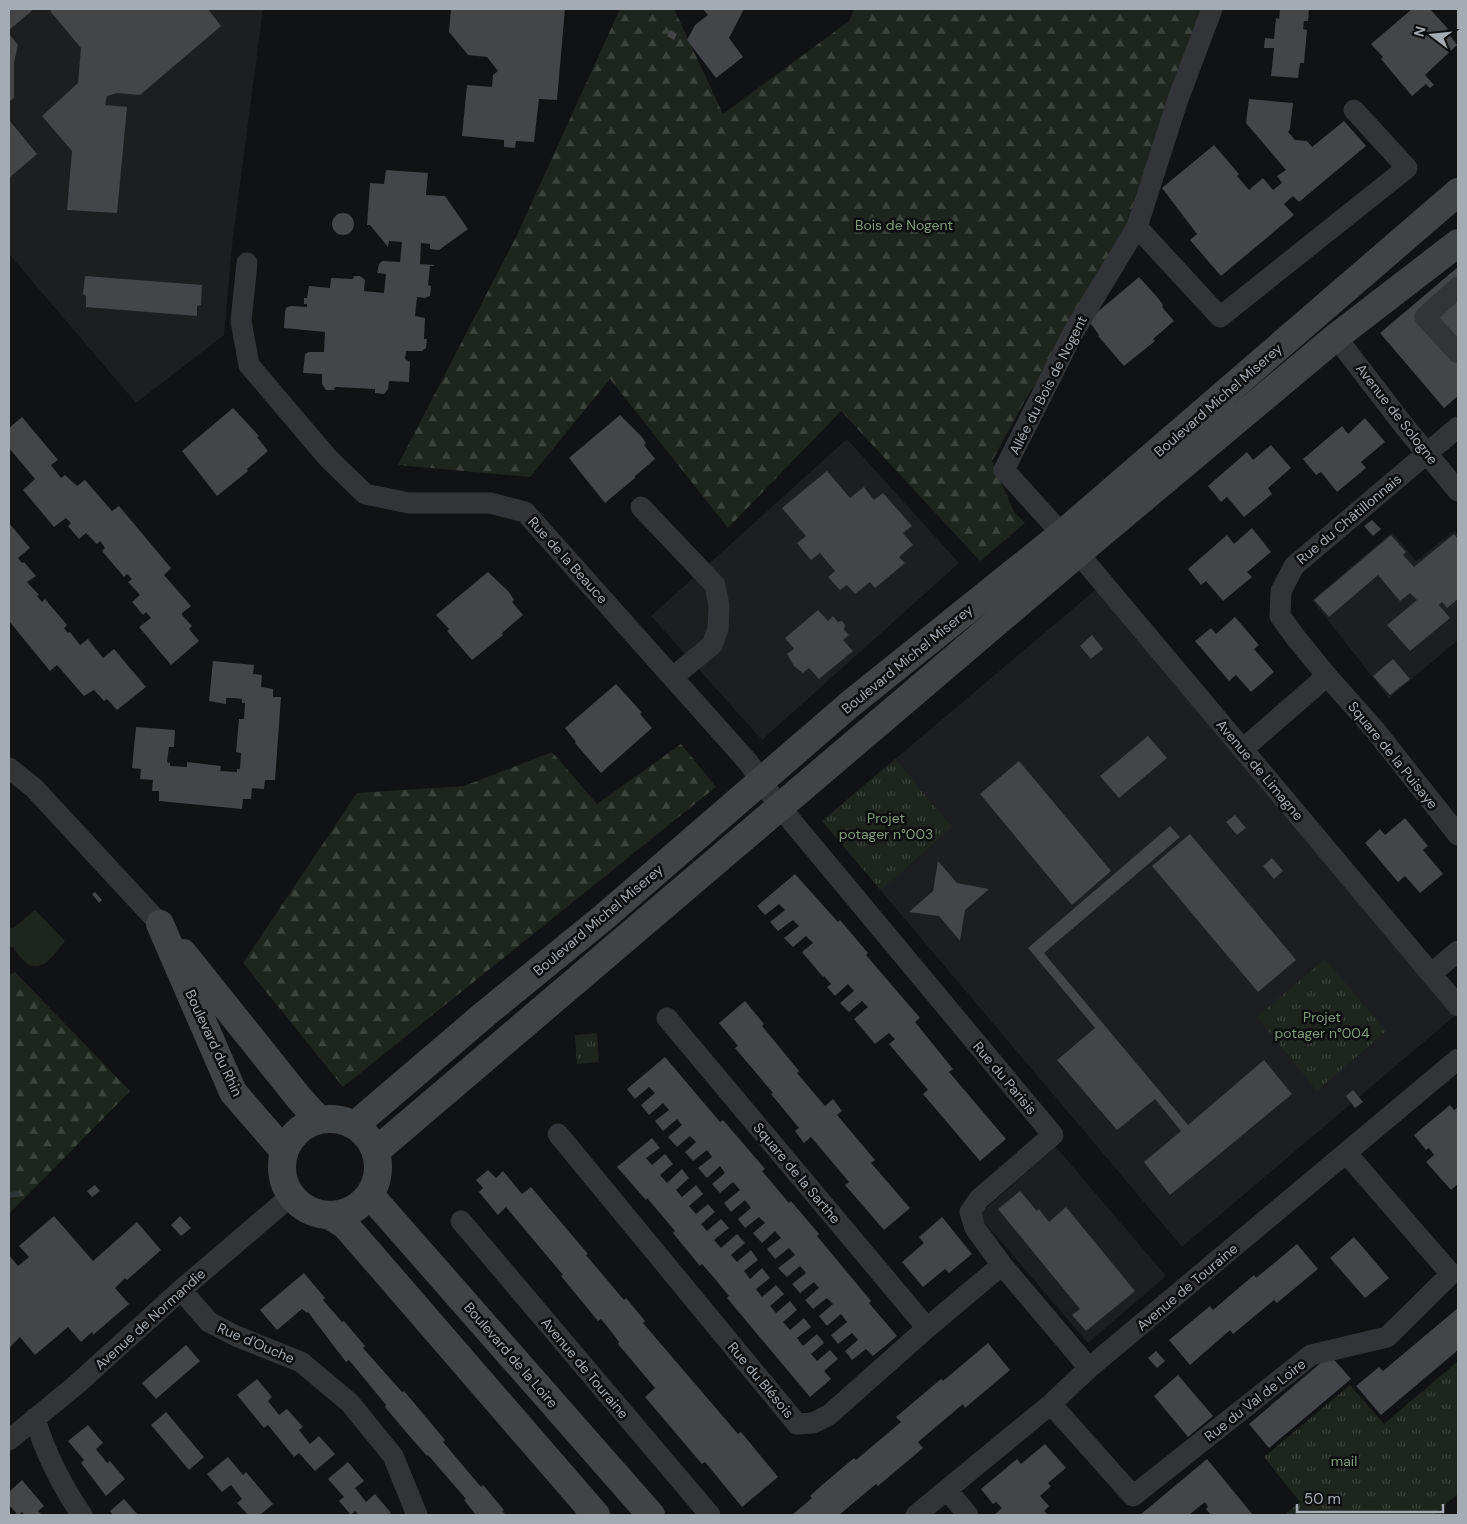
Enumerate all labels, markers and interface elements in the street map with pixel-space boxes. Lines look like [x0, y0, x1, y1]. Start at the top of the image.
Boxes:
north arrow [1407, 10, 1457, 60]
text: N [1409, 24, 1430, 39]
park label: Bois de Nogent [855, 216, 953, 234]
street label: Allée du Bois de Nogent [1005, 312, 1091, 458]
street label: Boulevard Michel Miserey [1150, 339, 1286, 461]
street label: Avenue de Sologne [1352, 360, 1442, 468]
street label: Rue du Châtillonnais [1293, 470, 1405, 568]
street label: Rue de la Beauce [524, 513, 612, 607]
street label: Boulevard Michel Miserey [838, 600, 977, 718]
street label: Square de la Puisaye [1344, 698, 1442, 812]
street label: Avenue de Limagne [1212, 716, 1308, 824]
park label: Projet potager n°003 [839, 809, 933, 843]
street label: Boulevard Michel Miserey [529, 860, 667, 980]
street label: Boulevard du Rhin [181, 987, 247, 1099]
park label: Projet potager n°004 [1275, 1008, 1370, 1042]
street label: Rue du Parisis [969, 1038, 1041, 1118]
street label: Square de la Sarthe [749, 1119, 845, 1227]
street label: Avenue de Touraine [1133, 1239, 1241, 1335]
street label: Avenue de Normandie [91, 1264, 209, 1374]
street label: Boulevard de la Loire [460, 1298, 562, 1412]
street label: Avenue de Touraine [537, 1314, 633, 1422]
street label: Rue d'Ouche [215, 1319, 297, 1367]
street label: Rue du Blésois [724, 1338, 798, 1422]
street label: Rue du Val de Loire [1201, 1355, 1309, 1445]
park label: mail [1331, 1452, 1357, 1470]
scale bar [1297, 1482, 1443, 1514]
text: 50 m [1304, 1489, 1341, 1509]

